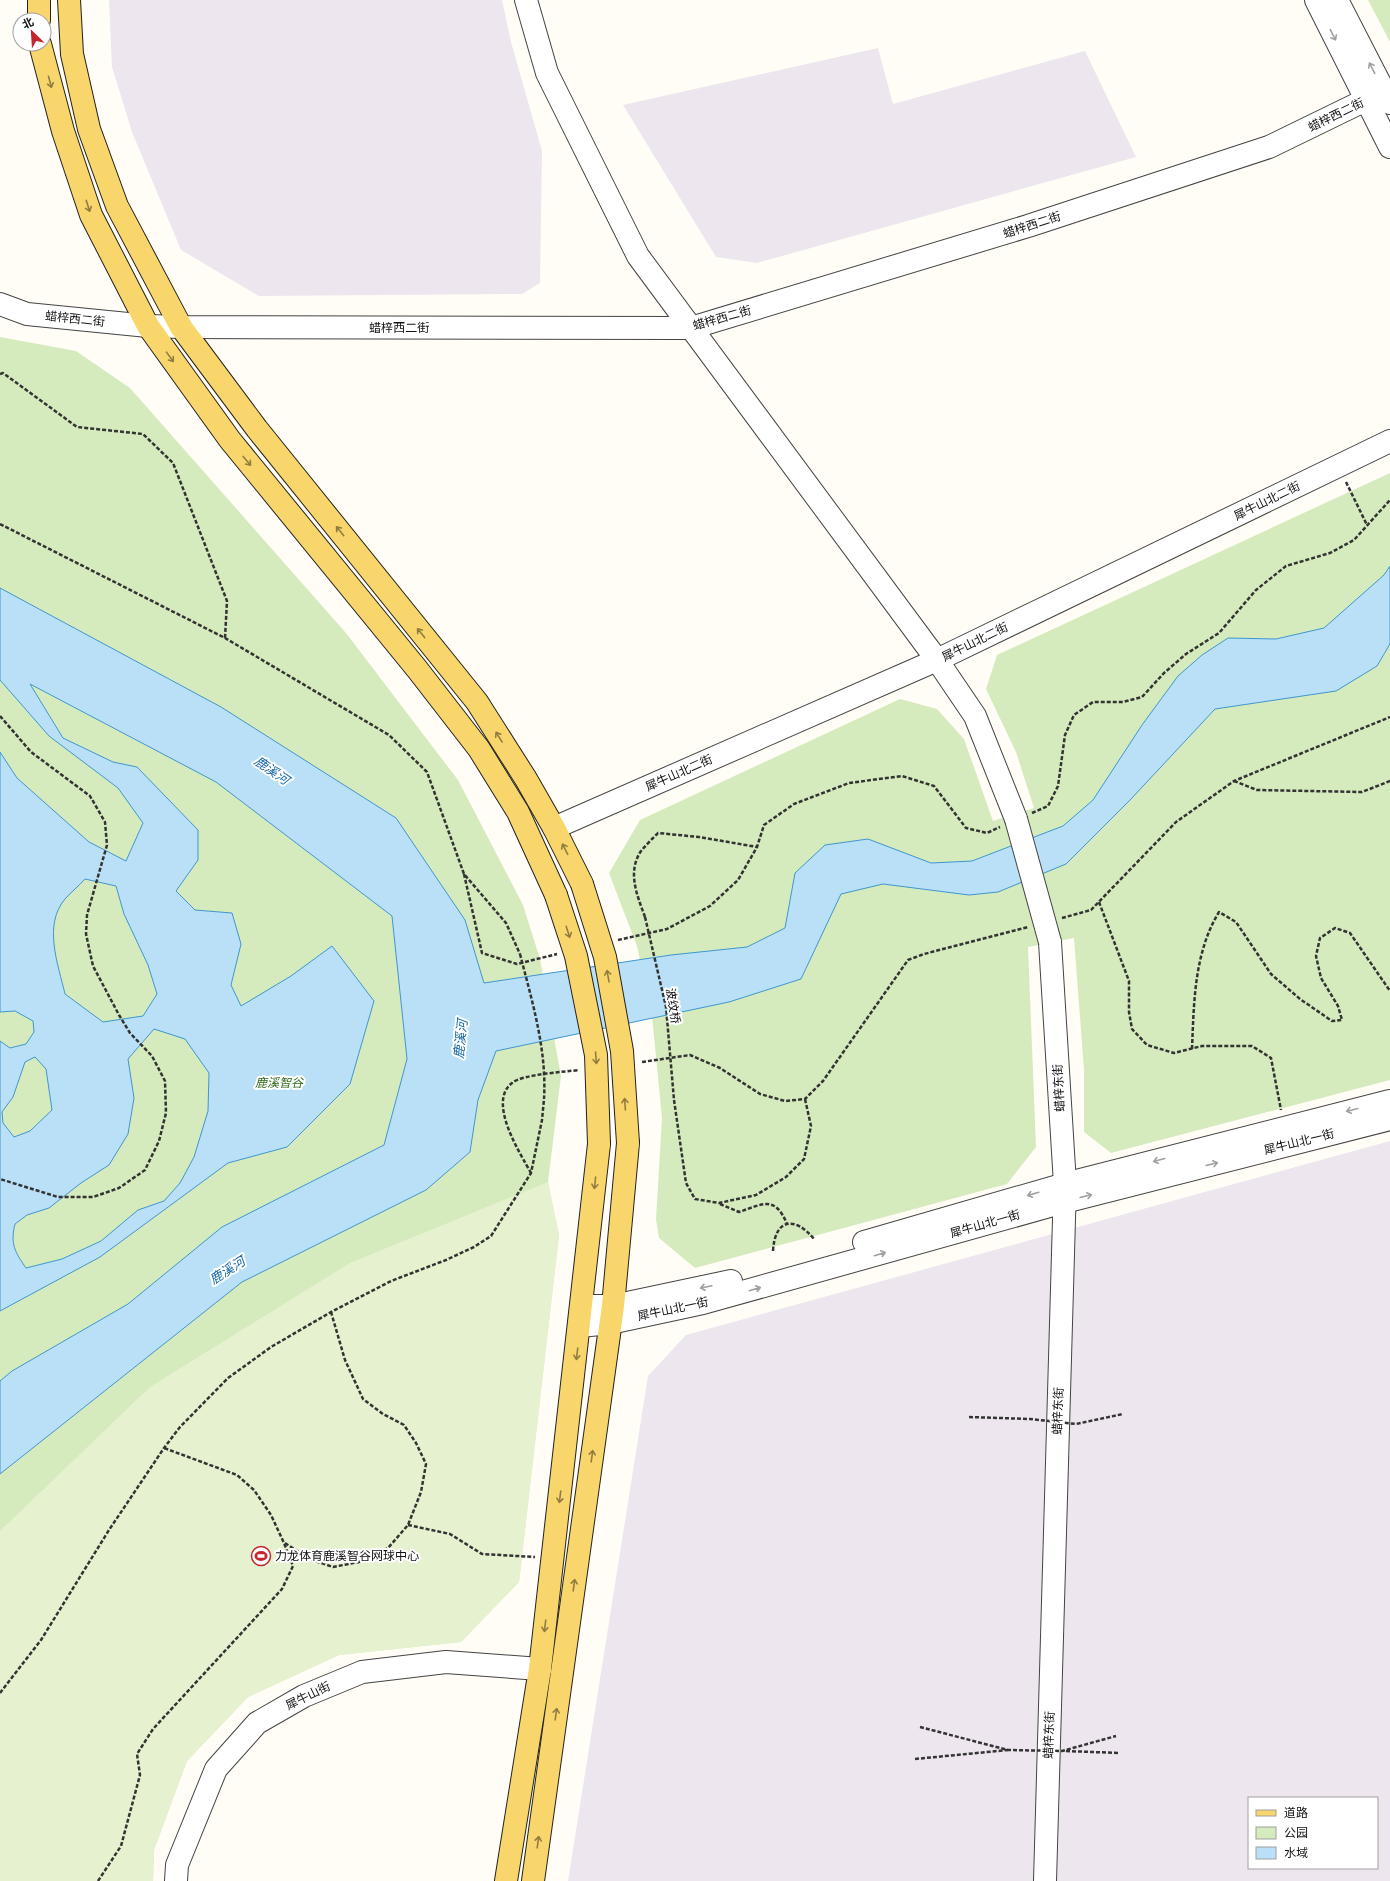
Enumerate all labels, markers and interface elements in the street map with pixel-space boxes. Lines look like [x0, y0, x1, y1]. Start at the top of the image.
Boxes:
north arrow [12, 12, 52, 52]
text: 北 [20, 15, 36, 32]
one-way arrow [1330, 29, 1338, 41]
one-way arrow [1368, 63, 1376, 75]
one-way arrow [47, 75, 55, 88]
street label: 蜡梓西二街 [1306, 96, 1366, 134]
one-way arrow [85, 199, 92, 212]
street label: 蜡梓西二街 [1001, 209, 1063, 241]
street label: 蜡梓西二街 [691, 303, 753, 333]
street label: 蜡梓西二街 [44, 309, 106, 329]
street label: 蜡梓西二街 [369, 321, 429, 335]
one-way arrow [166, 351, 174, 362]
one-way arrow [243, 456, 252, 467]
street label: 犀牛山北二街 [1232, 479, 1302, 523]
one-way arrow [335, 526, 344, 537]
street label: 犀牛山北二街 [940, 620, 1010, 664]
one-way arrow [417, 627, 426, 638]
one-way arrow [495, 732, 503, 743]
street label: 犀牛山北二街 [643, 752, 715, 794]
water label: 鹿溪河 [251, 753, 294, 789]
one-way arrow [560, 843, 568, 855]
one-way arrow [565, 925, 572, 938]
one-way arrow [604, 970, 612, 983]
street label: 波纹桥 [663, 987, 683, 1025]
water label: 鹿溪河 [451, 1016, 470, 1059]
one-way arrow [592, 1051, 599, 1064]
street label: 蜡梓东街 [1051, 1064, 1067, 1112]
park label: 鹿溪智谷 [255, 1076, 304, 1090]
one-way arrow [622, 1098, 629, 1111]
one-way arrow [1346, 1107, 1359, 1114]
street label: 犀牛山北一街 [1262, 1126, 1336, 1158]
one-way arrow [1152, 1157, 1165, 1164]
one-way arrow [1206, 1160, 1219, 1167]
one-way arrow [591, 1176, 599, 1189]
one-way arrow [1027, 1190, 1040, 1198]
one-way arrow [1080, 1192, 1093, 1200]
street label: 犀牛山北一街 [948, 1207, 1022, 1241]
one-way arrow [873, 1250, 886, 1257]
water label: 鹿溪河 [207, 1252, 250, 1287]
one-way arrow [700, 1283, 713, 1291]
one-way arrow [748, 1285, 761, 1292]
street label: 犀牛山北一街 [636, 1295, 710, 1323]
one-way arrow [573, 1347, 581, 1360]
street label: 蜡梓东街 [1050, 1387, 1066, 1435]
one-way arrow [588, 1450, 595, 1463]
one-way arrow [557, 1490, 564, 1503]
sports icon: 力龙体育鹿溪智谷网球中心 [250, 1545, 272, 1567]
place label: 力龙体育鹿溪智谷网球中心 [275, 1549, 419, 1563]
one-way arrow [570, 1579, 578, 1592]
one-way arrow [542, 1619, 549, 1632]
street label: 犀牛山街 [283, 1679, 333, 1713]
one-way arrow [552, 1708, 560, 1721]
street label: 蜡梓东街 [1041, 1711, 1057, 1759]
legend [1248, 1797, 1378, 1869]
text: 道路 [1284, 1806, 1308, 1820]
text: 公园 [1284, 1826, 1308, 1840]
one-way arrow [534, 1836, 542, 1849]
text: 水域 [1284, 1846, 1308, 1860]

